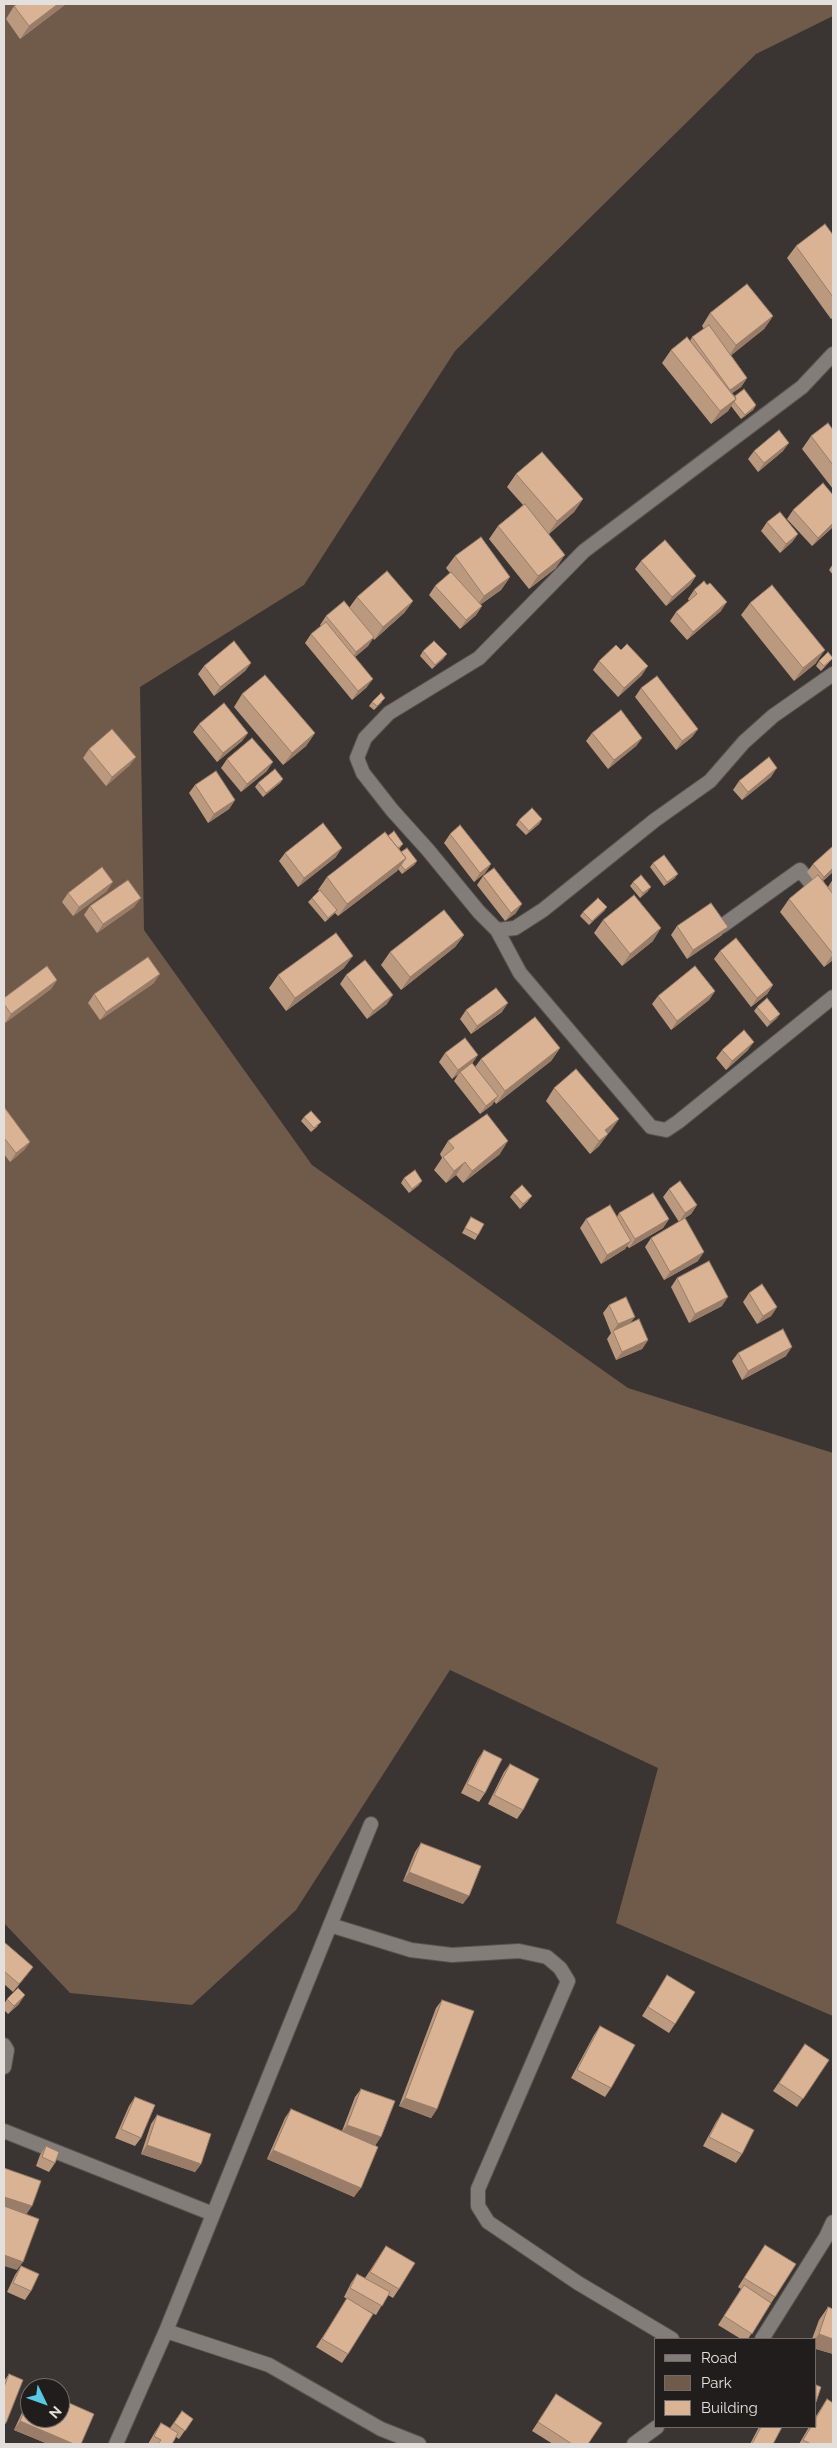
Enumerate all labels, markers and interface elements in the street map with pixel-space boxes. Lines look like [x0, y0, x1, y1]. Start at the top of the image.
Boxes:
legend [654, 2338, 817, 2428]
text: Road [701, 2349, 737, 2367]
text: Park [701, 2374, 732, 2392]
north arrow [20, 2378, 70, 2428]
text: Building [701, 2399, 758, 2417]
text: N [46, 2403, 65, 2422]

